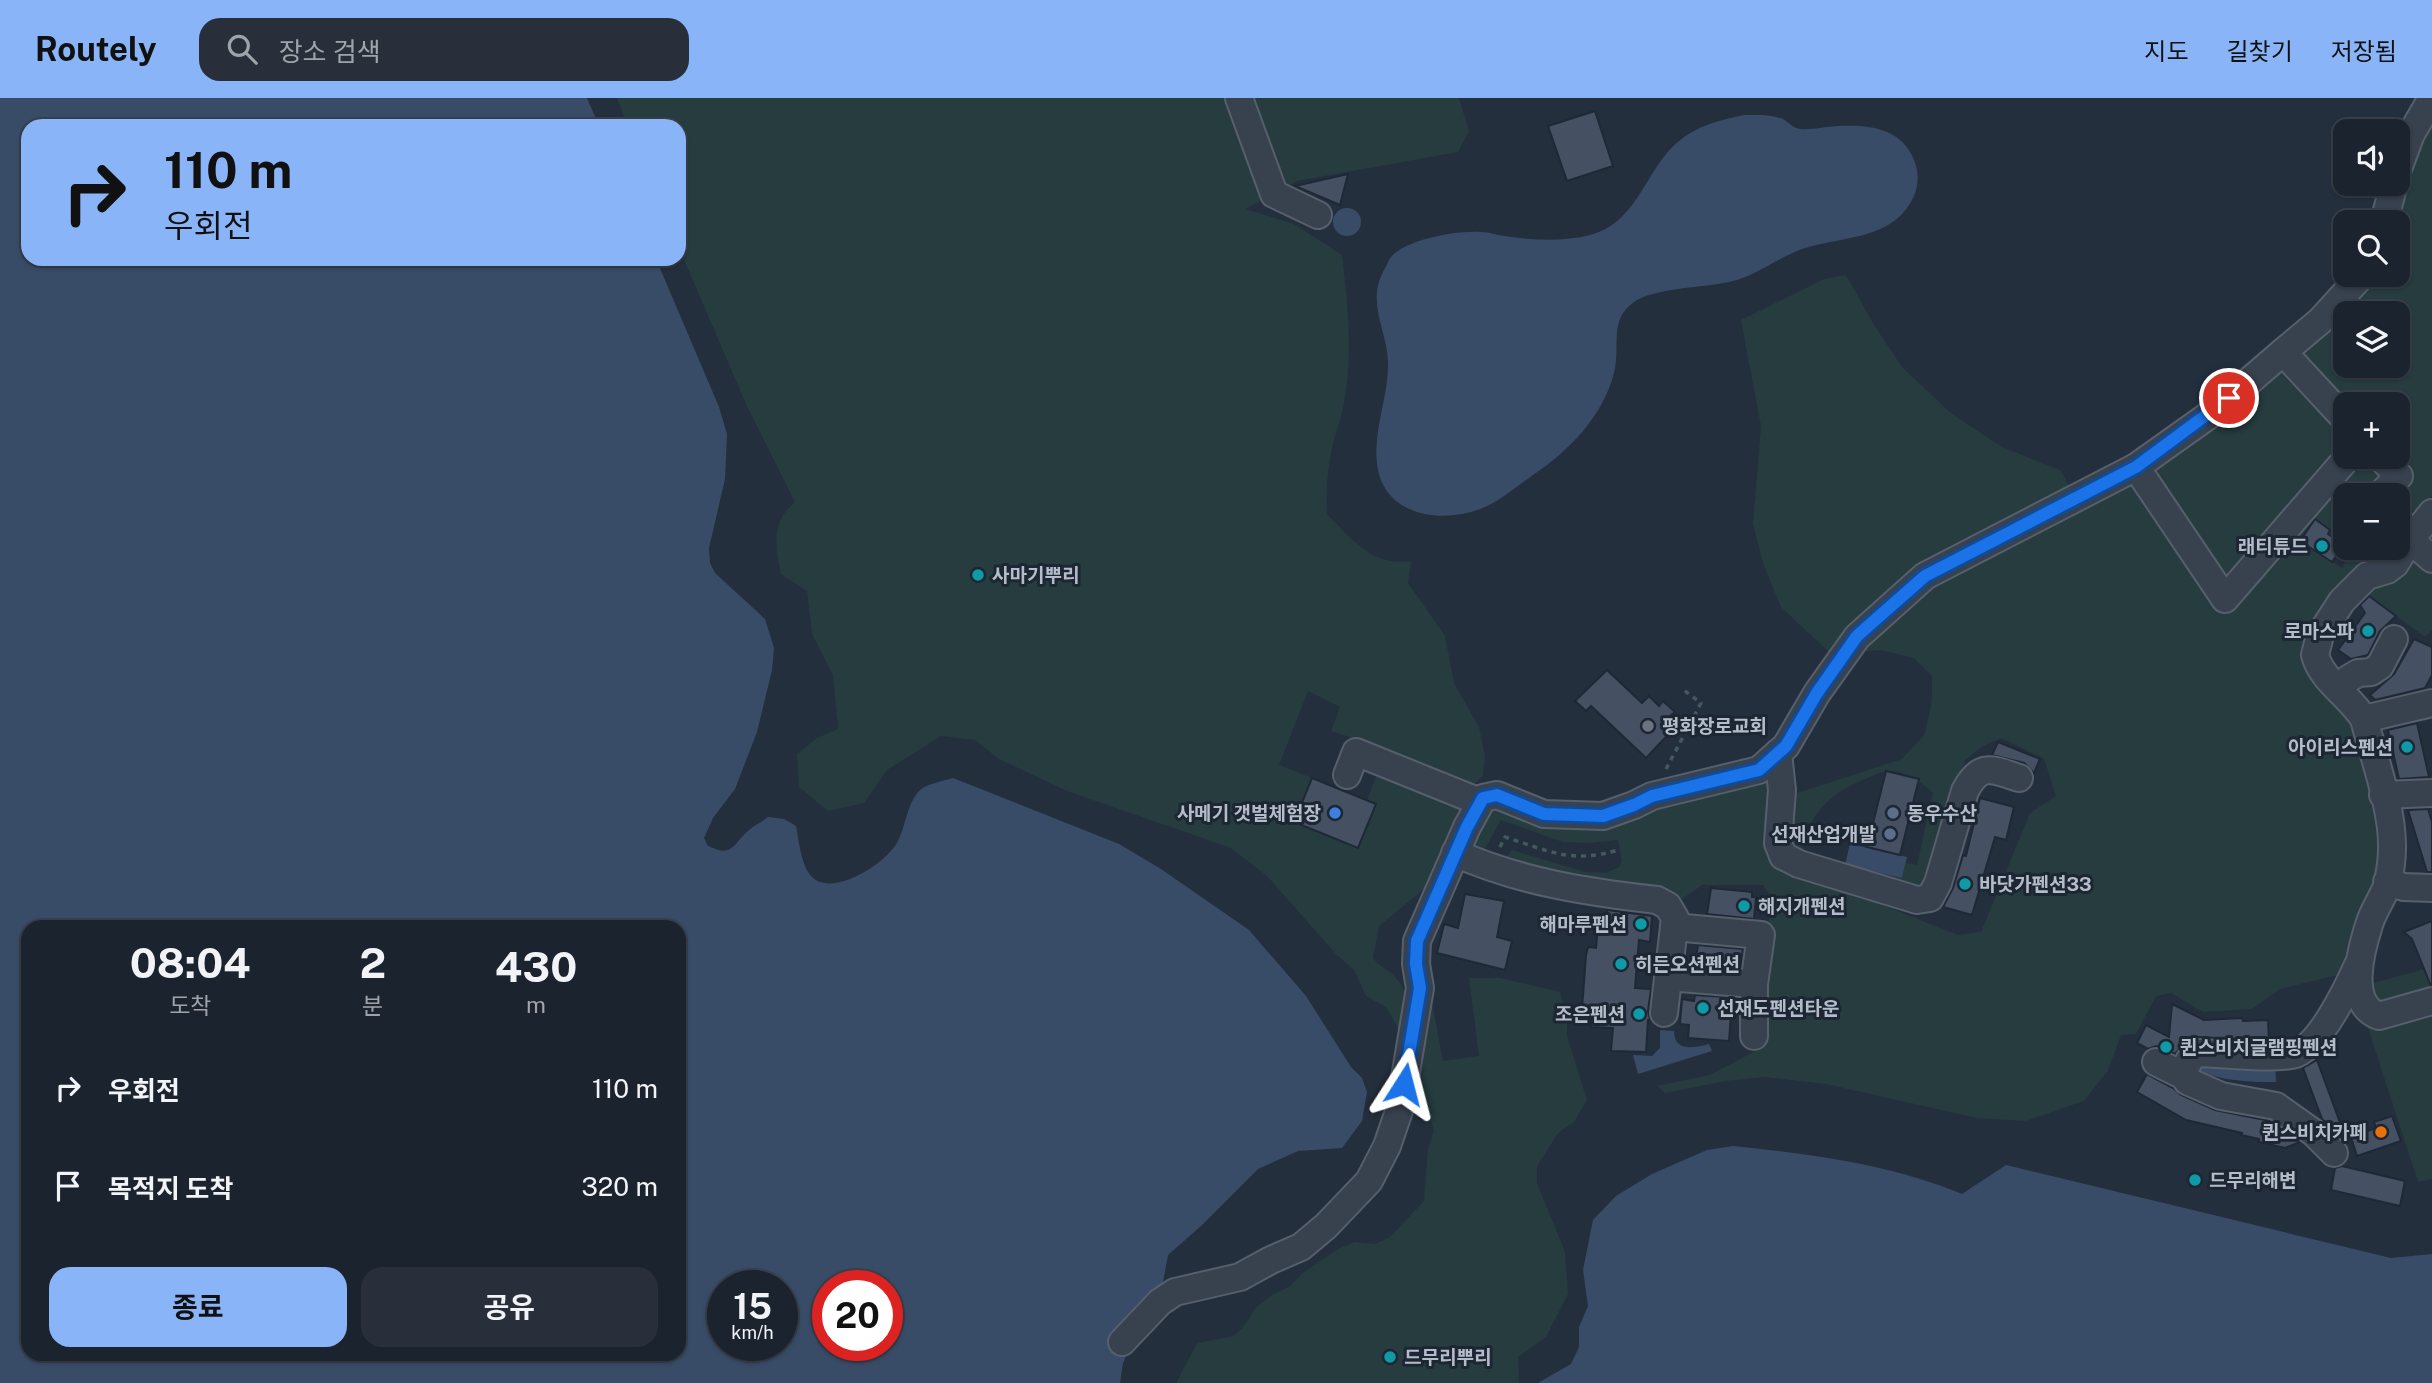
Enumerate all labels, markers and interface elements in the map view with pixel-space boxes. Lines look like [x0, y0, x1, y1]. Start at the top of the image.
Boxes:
search box [199, 18, 689, 81]
text: Routely [35, 30, 157, 68]
icon: search [223, 30, 261, 68]
text: 장소 검색 [279, 36, 381, 67]
text: 지도 [2144, 37, 2189, 65]
text: 길찾기 [2227, 37, 2293, 65]
text: 저장됨 [2331, 37, 2397, 65]
map controls [2333, 119, 2410, 560]
button: sound [2333, 119, 2410, 196]
text: 110 m [164, 141, 292, 199]
icon: right [49, 147, 140, 238]
text: 우회전 [164, 207, 252, 244]
button: search [2333, 210, 2410, 287]
button: layers [2333, 301, 2410, 378]
pin [2199, 368, 2259, 428]
icon: arrive [2210, 379, 2248, 417]
button: + [2333, 392, 2410, 469]
button: − [2333, 483, 2410, 560]
place label: 래티튜드 [2238, 535, 2308, 557]
marker: 래티튜드 [2314, 538, 2330, 554]
place label: 사마기뿌리 [992, 564, 1079, 586]
marker: 사마기뿌리 [970, 567, 986, 583]
place label: 로마스파 [2284, 620, 2355, 642]
marker: 로마스파 [2360, 623, 2376, 639]
place label: 평화장로교회 [1662, 715, 1767, 737]
marker: 평화장로교회 [1640, 718, 1656, 734]
place label: 아이리스펜션 [2288, 736, 2393, 758]
marker: 아이리스펜션 [2399, 739, 2415, 755]
place label: 사메기 갯벌체험장 [1177, 802, 1321, 824]
place label: 동우수산 [1907, 802, 1977, 824]
marker: 사메기 갯벌체험장 [1327, 805, 1343, 821]
marker: 동우수산 [1885, 805, 1901, 821]
place label: 선재산업개발 [1771, 823, 1876, 845]
marker: 선재산업개발 [1882, 826, 1898, 842]
place label: 바닷가펜션33 [1979, 873, 2092, 895]
marker: 바닷가펜션33 [1957, 876, 1973, 892]
place label: 해지개펜션 [1758, 895, 1845, 917]
marker: 해지개펜션 [1736, 898, 1752, 914]
place label: 해마루펜션 [1540, 913, 1627, 935]
marker: 해마루펜션 [1633, 916, 1649, 932]
text: 08:04 [130, 938, 251, 987]
text: 2 [359, 938, 386, 987]
text: 430 [495, 942, 577, 991]
place label: 히든오션펜션 [1635, 953, 1740, 975]
marker: 히든오션펜션 [1613, 956, 1629, 972]
text: m [526, 991, 546, 1018]
text: 도착 [169, 992, 211, 1019]
text: 분 [362, 992, 383, 1019]
place label: 선재도펜션타운 [1717, 997, 1839, 1019]
marker: 선재도펜션타운 [1695, 1000, 1711, 1016]
place label: 조은펜션 [1555, 1003, 1625, 1025]
marker: 조은펜션 [1631, 1006, 1647, 1022]
place label: 퀸스비치글램핑펜션 [2180, 1036, 2337, 1058]
marker: 퀸스비치글램핑펜션 [2158, 1039, 2174, 1055]
position arrow [1367, 1047, 1441, 1121]
icon: right [49, 1069, 87, 1107]
text: 110 m [592, 1073, 658, 1104]
text: 우회전 [108, 1075, 180, 1106]
place label: 퀸스비치카페 [2262, 1121, 2367, 1143]
marker: 퀸스비치카페 [2373, 1124, 2389, 1140]
icon: arrive [49, 1167, 87, 1205]
place label: 드무리해변 [2209, 1169, 2296, 1191]
text: 320 m [581, 1171, 658, 1202]
marker: 드무리해변 [2187, 1172, 2203, 1188]
text: 목적지 도착 [108, 1173, 233, 1204]
button: 종료 [49, 1267, 347, 1347]
button: 공유 [361, 1267, 658, 1347]
speed limit sign: 20 [812, 1270, 903, 1361]
text: 15 [733, 1286, 772, 1327]
text: km/h [731, 1322, 774, 1343]
place label: 드무리뿌리 [1404, 1346, 1491, 1368]
marker: 드무리뿌리 [1382, 1349, 1398, 1365]

